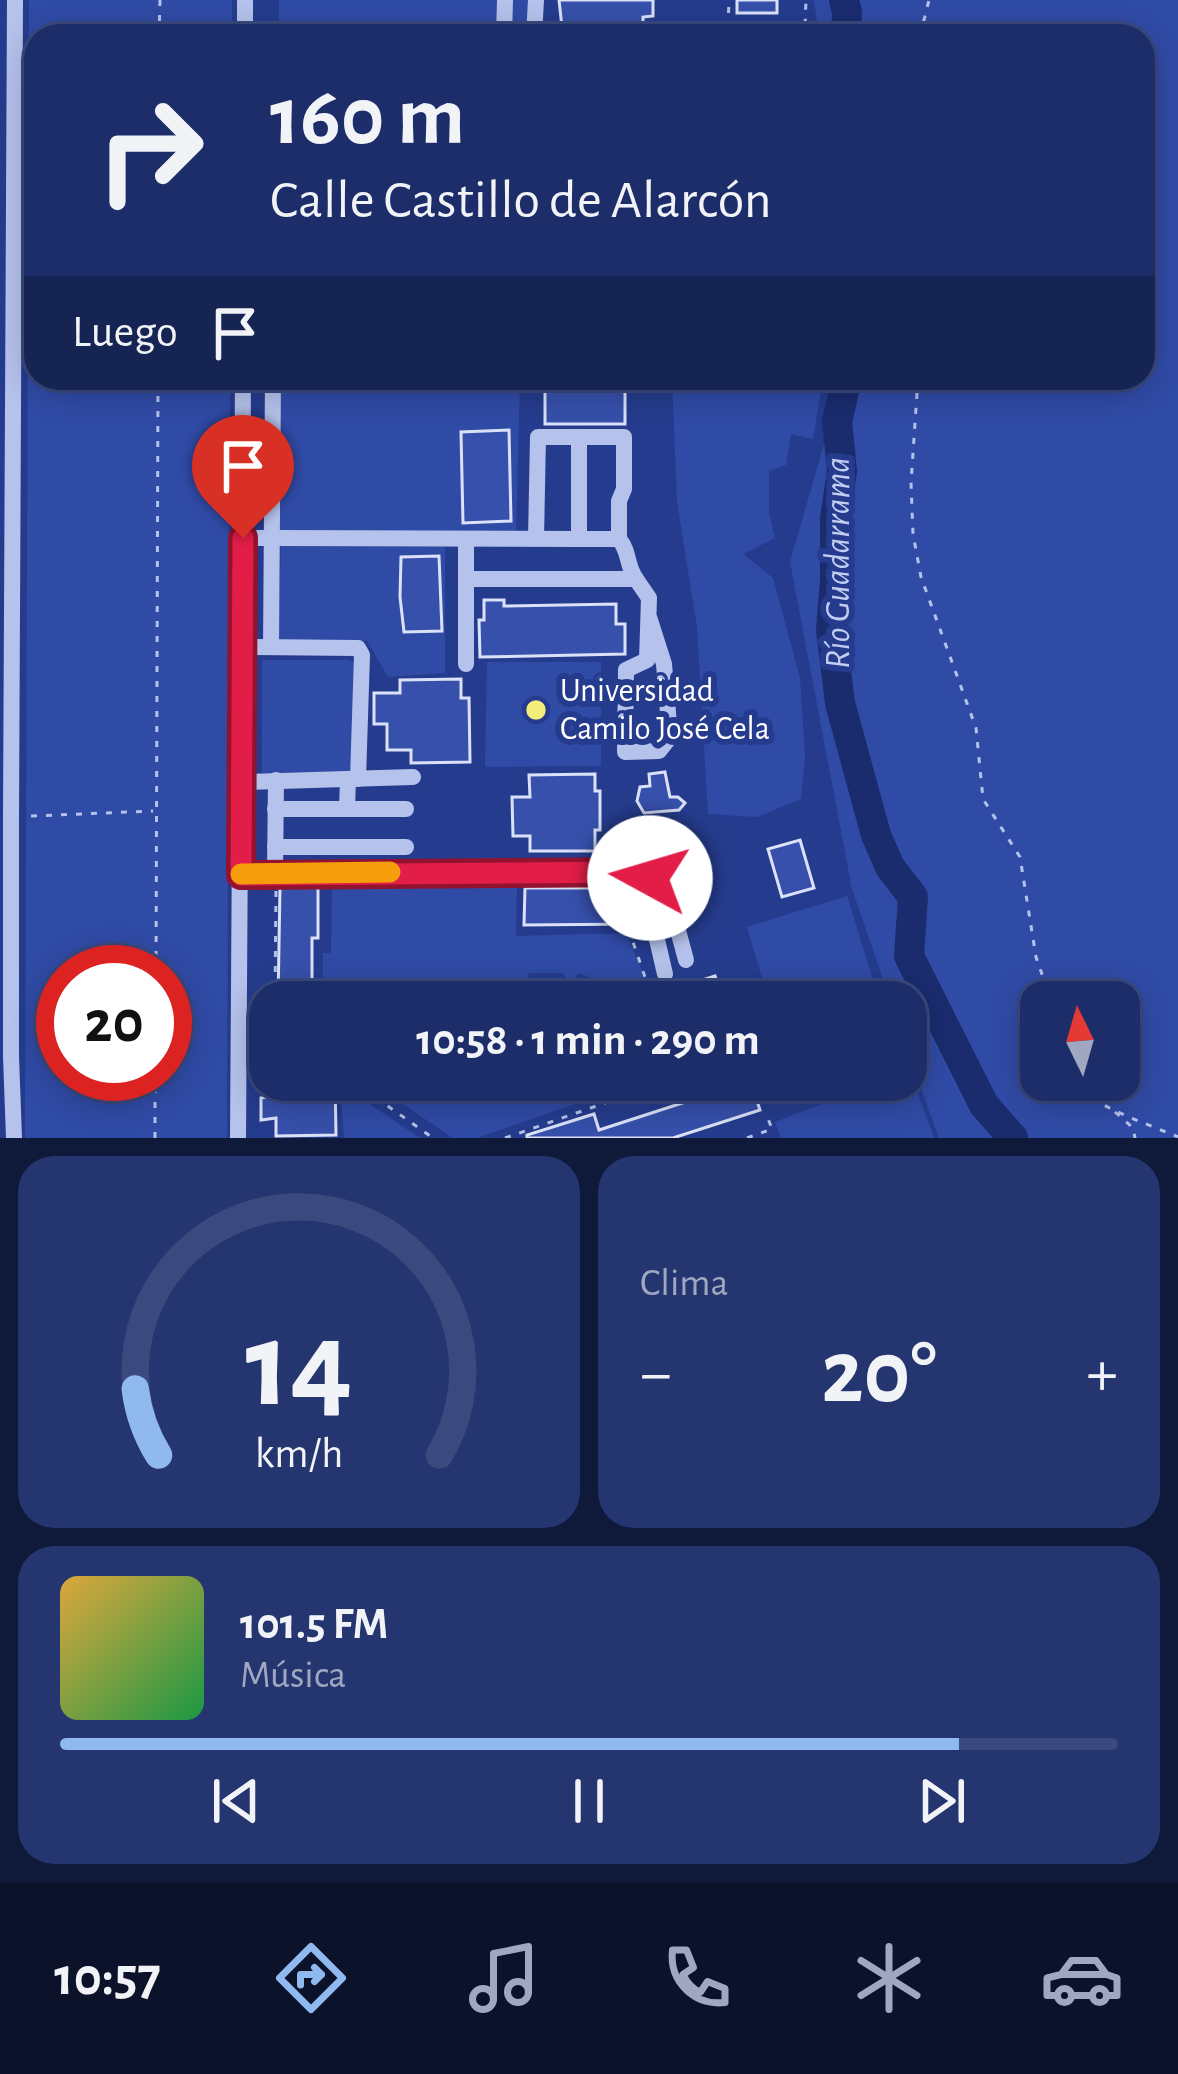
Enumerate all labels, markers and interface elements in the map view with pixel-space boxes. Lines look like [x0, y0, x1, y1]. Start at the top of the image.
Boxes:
icon: right [72, 72, 228, 228]
text: 160 m [270, 76, 465, 160]
text: Calle Castillo de Alarcón [270, 174, 772, 228]
icon: arrive [202, 300, 268, 366]
text: Luego [72, 310, 178, 355]
pin [192, 415, 294, 538]
icon: arrive [210, 433, 276, 499]
water label: Río Guadarrama [820, 457, 856, 669]
place label: Universidad Camilo José Cela [560, 675, 770, 746]
marker: Universidad Camilo José Cela [523, 697, 549, 723]
position arrow [587, 815, 713, 941]
speed limit sign: 20 [36, 945, 192, 1101]
north arrow [1020, 981, 1140, 1101]
map controls [1020, 981, 1140, 1101]
text: 10:58 · 1 min · 290 m [416, 1018, 760, 1063]
text: Clima [640, 1264, 729, 1303]
text: 14 [245, 1304, 353, 1429]
text: 20° [821, 1329, 937, 1419]
text: − [640, 1341, 672, 1407]
text: + [1086, 1341, 1118, 1407]
text: km/h [255, 1433, 343, 1476]
text: 101.5 FM [240, 1602, 388, 1647]
text: Música [240, 1656, 346, 1695]
icon: previous [203, 1768, 269, 1834]
icon: pause [556, 1768, 622, 1834]
icon: next [909, 1768, 975, 1834]
icon: directions [269, 1936, 353, 2020]
icon: music [462, 1936, 546, 2020]
icon: phone [655, 1936, 739, 2020]
icon: climate [847, 1936, 931, 2020]
icon: car [1040, 1936, 1124, 2020]
text: 10:57 [54, 1951, 161, 2005]

